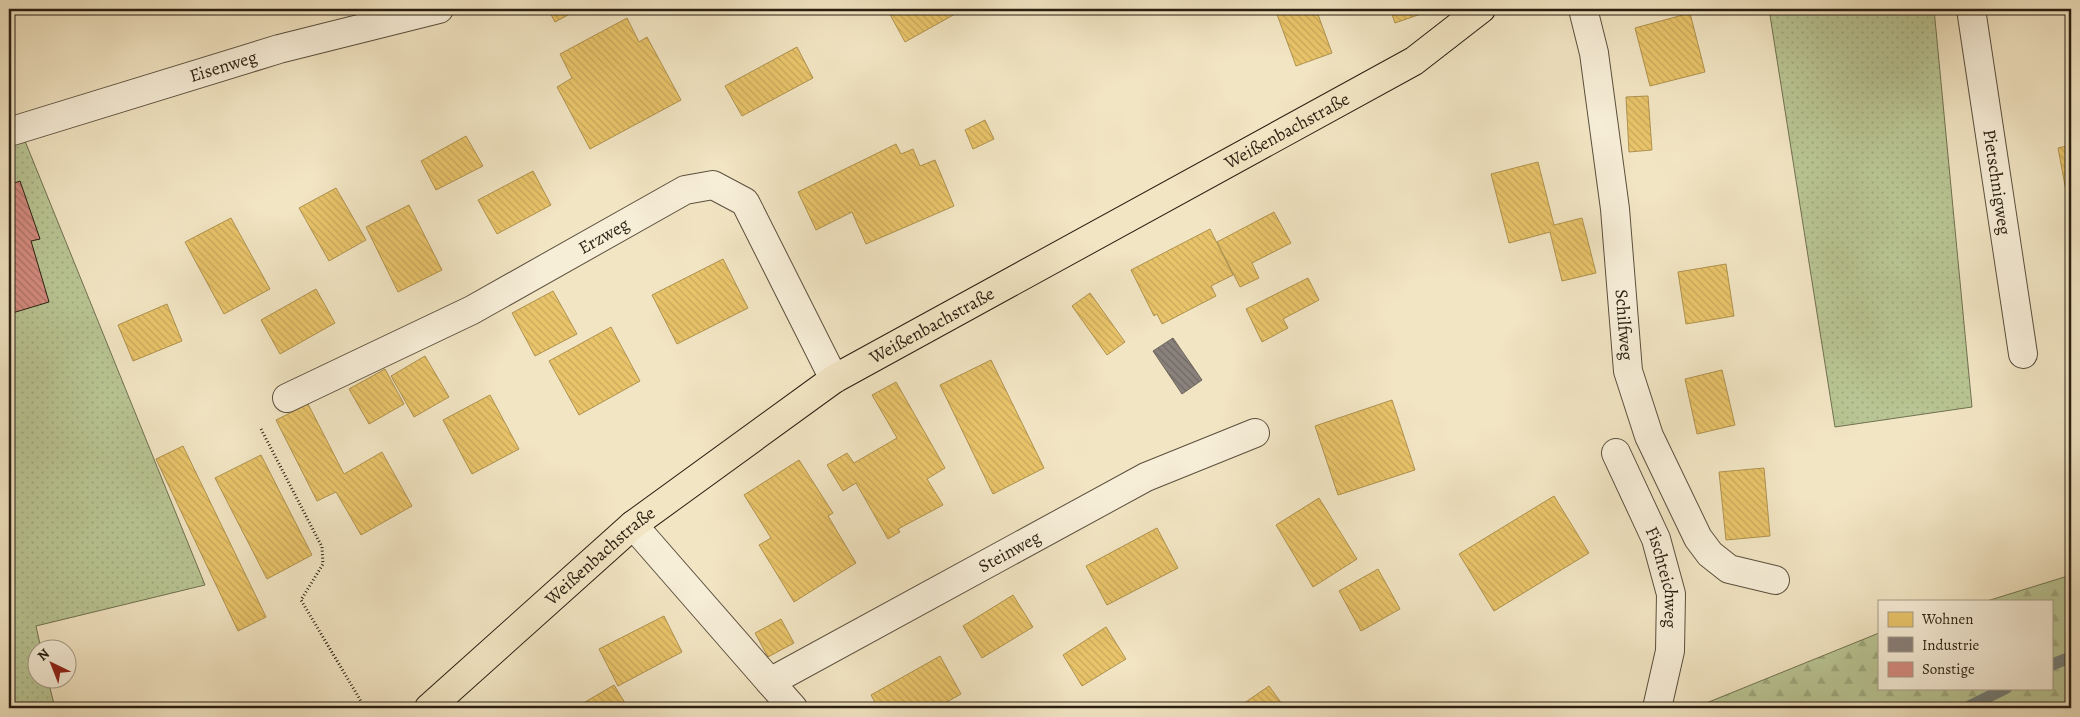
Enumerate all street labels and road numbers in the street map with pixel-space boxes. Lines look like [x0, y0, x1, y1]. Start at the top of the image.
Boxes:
street label: Eisenweg [186, 45, 260, 88]
street label: Weißenbachstraße [1219, 87, 1354, 175]
street label: Pietschnigweg [1977, 128, 2017, 237]
street label: Erzweg [574, 212, 633, 260]
street label: Weißenbachstraße [864, 281, 999, 370]
street label: Schilfweg [1609, 288, 1639, 361]
street label: Weißenbachstraße [539, 501, 660, 611]
street label: Fischteichweg [1640, 522, 1683, 628]
street label: Steinweg [974, 525, 1045, 578]

